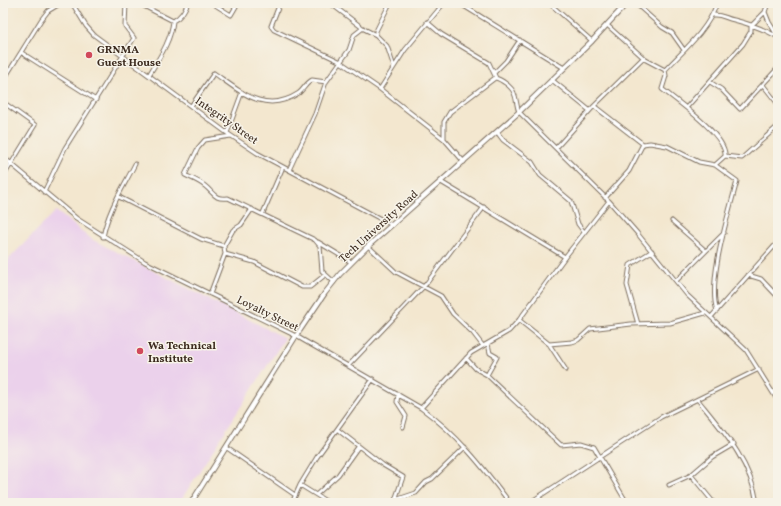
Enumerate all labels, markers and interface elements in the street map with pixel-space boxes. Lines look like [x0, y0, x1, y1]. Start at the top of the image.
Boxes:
place label: GRNMA Guest House [97, 43, 161, 71]
marker: GRNMA Guest House [84, 50, 94, 60]
street label: Integrity Street [192, 94, 261, 149]
street label: Tech University Road [336, 188, 422, 267]
street label: Loyalty Street [234, 293, 301, 336]
place label: Wa Technical Institute [148, 339, 216, 367]
marker: Wa Technical Institute [135, 346, 145, 356]

